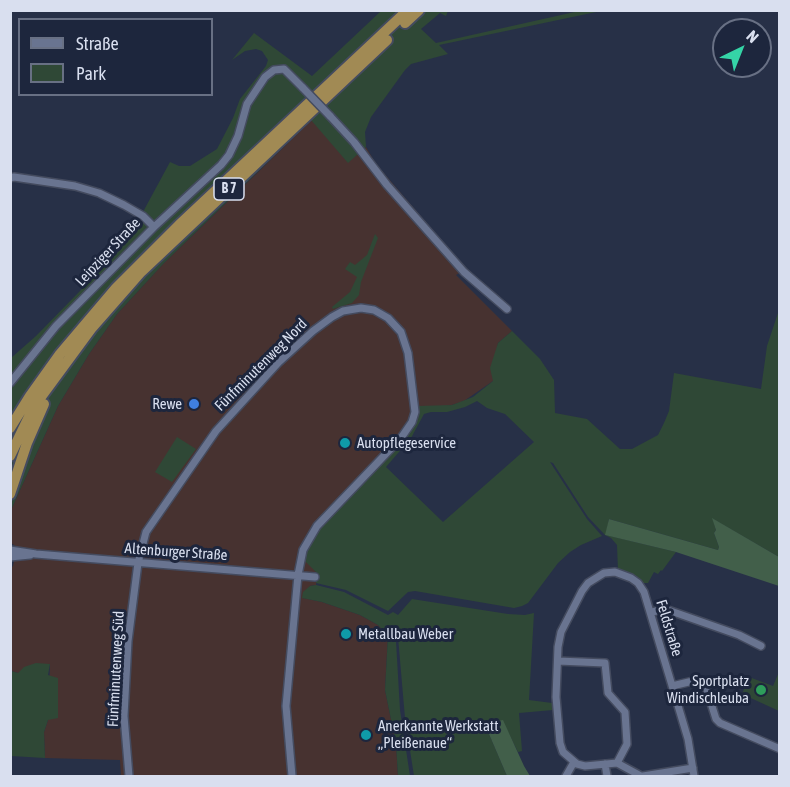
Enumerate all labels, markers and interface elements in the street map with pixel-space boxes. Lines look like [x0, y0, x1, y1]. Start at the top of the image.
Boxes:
legend [18, 18, 213, 96]
north arrow [712, 18, 772, 78]
text: N [743, 26, 763, 46]
text: Straße [76, 33, 119, 54]
text: Park [76, 63, 106, 84]
road number: B 7 [214, 178, 244, 200]
street label: Leipziger Straße [72, 214, 144, 290]
street label: Fünfminutenweg Nord [211, 315, 311, 415]
place label: Rewe [152, 395, 182, 413]
marker: Rewe [187, 397, 201, 411]
place label: Autopflegeservice [357, 434, 456, 452]
marker: Autopflegeservice [338, 436, 352, 450]
street label: Altenburger Straße [124, 539, 228, 565]
street label: Feldstraße [652, 598, 686, 658]
street label: Fünfminutenweg Süd [104, 610, 128, 728]
place label: Metallbau Weber [358, 625, 453, 643]
marker: Metallbau Weber [339, 627, 353, 641]
place label: Sportplatz Windischleuba [667, 672, 749, 707]
marker: Sportplatz Windischleuba [754, 683, 768, 697]
place label: Anerkannte Werkstatt „Pleißenaue“ [378, 717, 499, 752]
marker: Anerkannte Werkstatt „Pleißenaue“ [359, 728, 373, 742]

